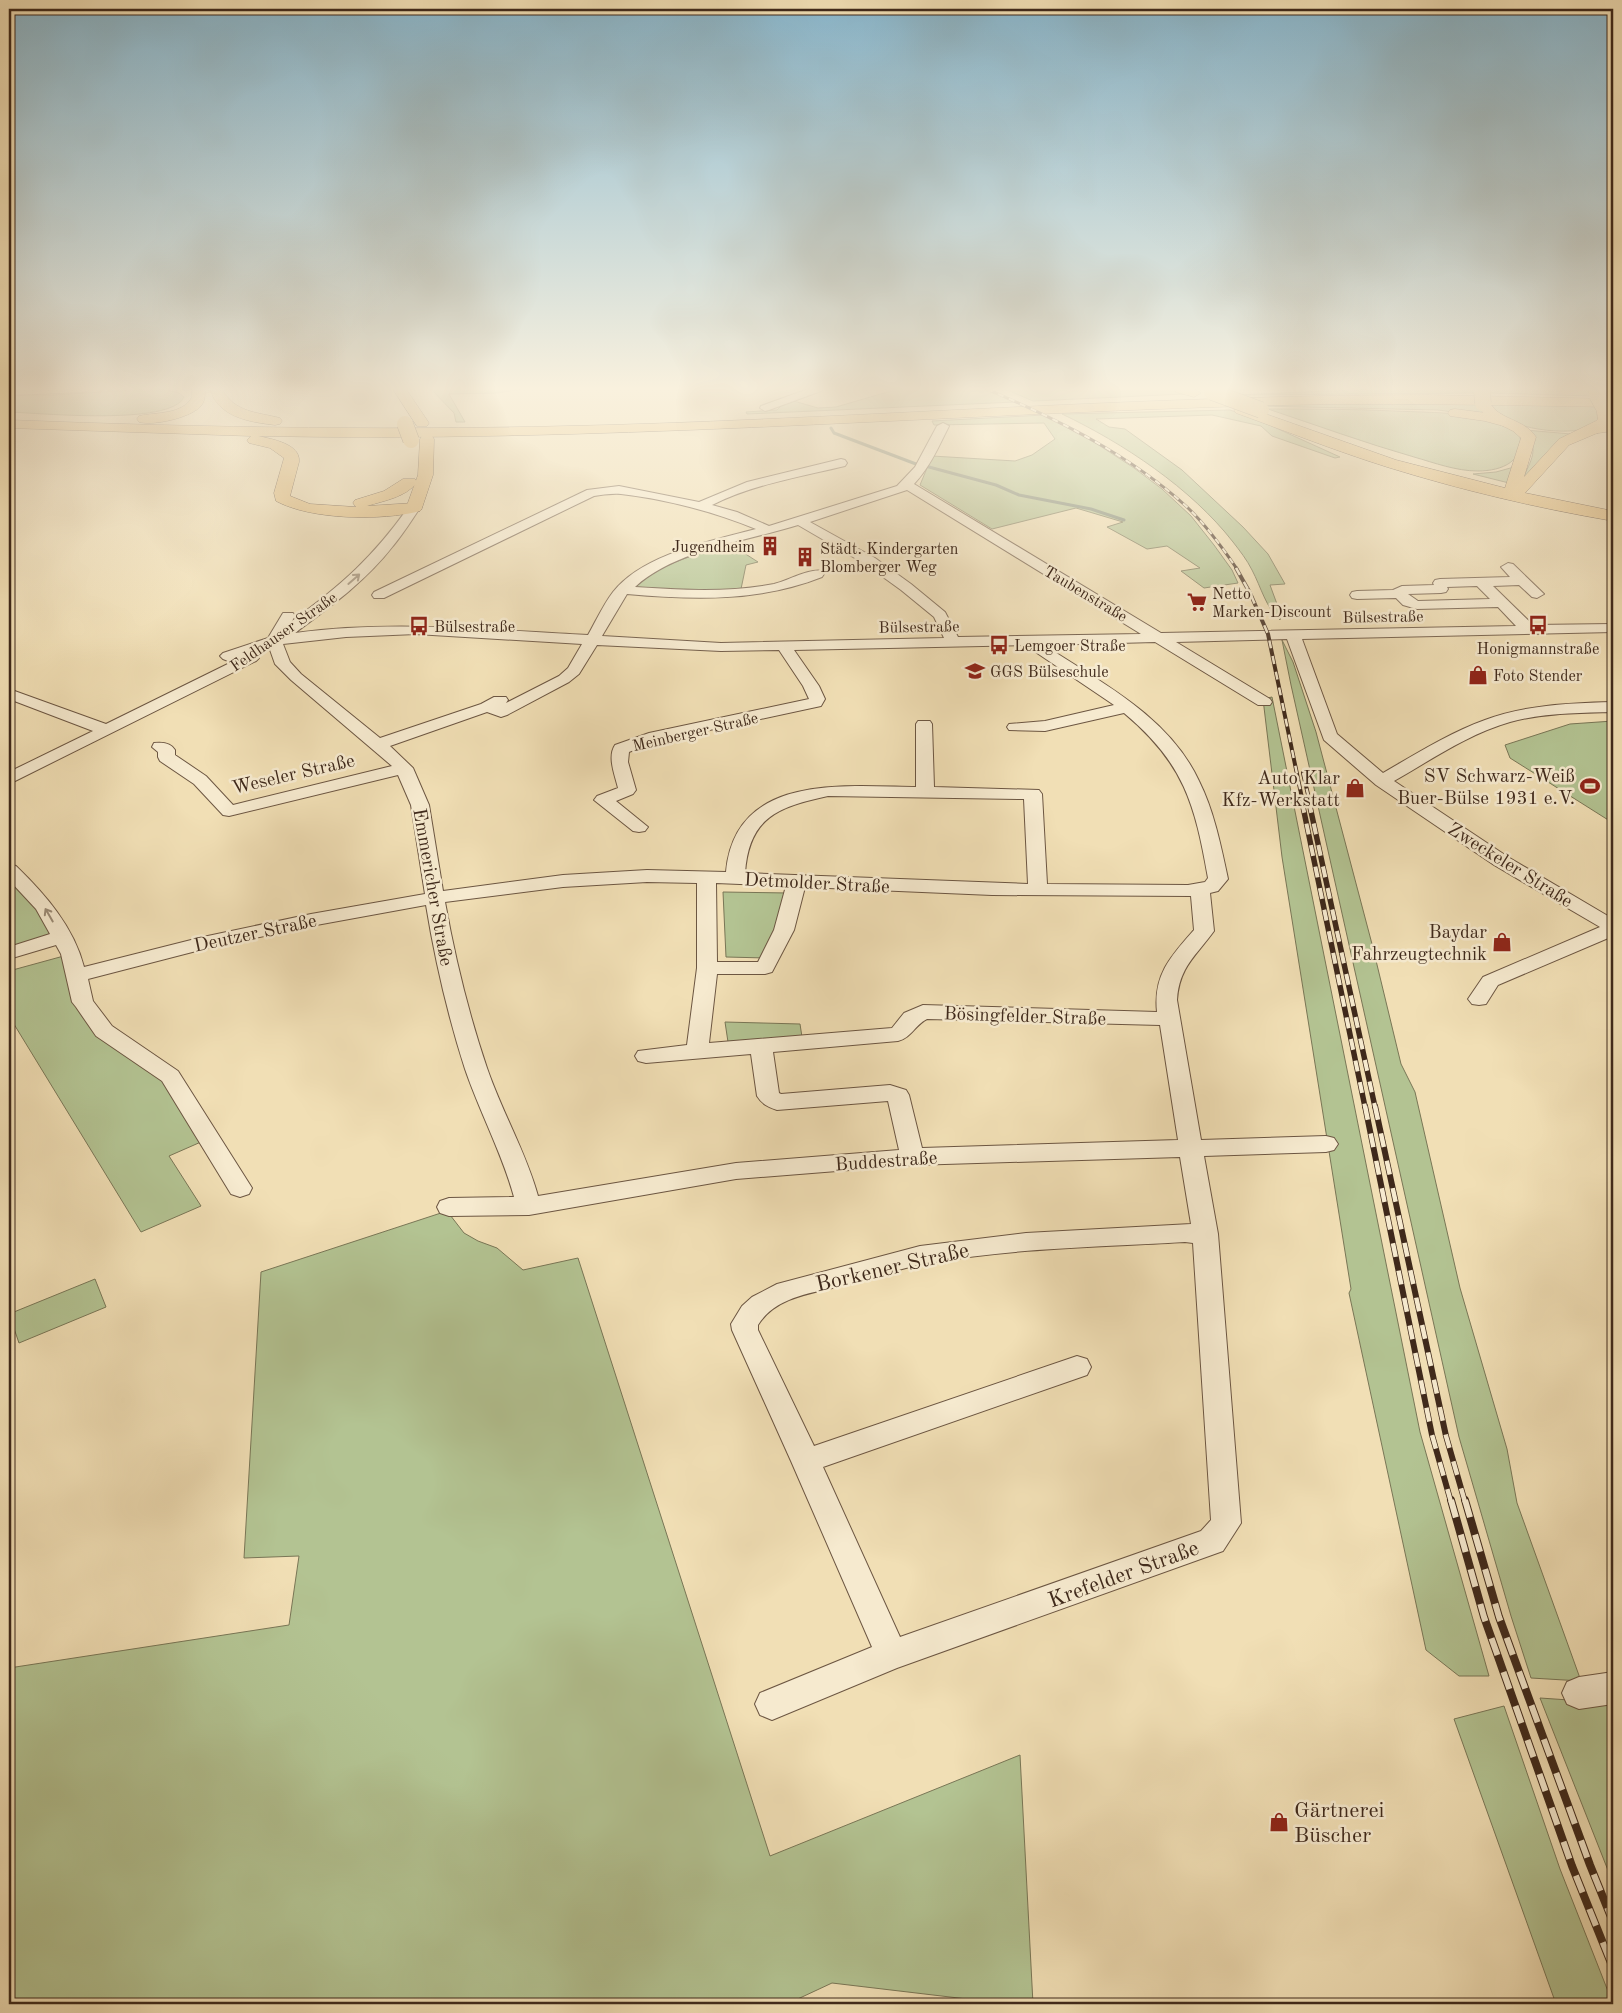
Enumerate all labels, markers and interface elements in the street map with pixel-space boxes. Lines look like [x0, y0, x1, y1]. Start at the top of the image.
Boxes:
building icon: Jugendheim [759, 535, 781, 557]
place label: Jugendheim [672, 540, 755, 556]
place label: Städt. Kindergarten Blomberger Weg [820, 542, 959, 576]
building icon: Städt. Kindergarten Blomberger Weg [794, 546, 816, 568]
street label: Taubenstraße [1041, 564, 1129, 626]
one-way arrow [348, 574, 361, 585]
place label: Netto Marken-Discount [1212, 587, 1332, 621]
street label: Feldhauser Straße [228, 590, 340, 675]
supermarket icon: Netto Marken-Discount [1186, 591, 1208, 613]
street label: Bülsestraße [1342, 609, 1424, 627]
bus stop icon: Honigmannstraße [1527, 614, 1549, 636]
bus stop icon: Bülsestraße [408, 615, 430, 637]
street label: Bülsestraße [878, 619, 960, 637]
place label: Bülsestraße [434, 620, 515, 636]
bus stop icon: Lemgoer Straße [988, 634, 1010, 656]
place label: Lemgoer Straße [1014, 639, 1126, 655]
place label: Honigmannstraße [1477, 642, 1599, 658]
school or university icon: GGS Bülseschule [964, 660, 986, 682]
shop icon: Foto Stender [1467, 664, 1489, 686]
place label: GGS Bülseschule [990, 665, 1109, 681]
place label: Foto Stender [1493, 669, 1583, 685]
street label: Meinberger Straße [631, 711, 760, 755]
street label: Weseler Straße [230, 752, 357, 799]
place label: SV Schwarz-Weiß Buer-Bülse 1931 e.V. [1397, 768, 1575, 809]
place label: Auto Klar Kfz-Werkstatt [1222, 770, 1340, 811]
sports icon: SV Schwarz-Weiß Buer-Bülse 1931 e.V. [1579, 775, 1601, 797]
shop icon: Auto Klar Kfz-Werkstatt [1344, 777, 1366, 799]
street label: Emmericher Straße [408, 807, 455, 968]
street label: Zweckeler Straße [1444, 820, 1575, 912]
street label: Detmolder Straße [743, 871, 890, 898]
one-way arrow [44, 907, 54, 922]
street label: Deutzer Straße [192, 912, 319, 957]
place label: Baydar Fahrzeugtechnik [1351, 924, 1487, 965]
shop icon: Baydar Fahrzeugtechnik [1491, 931, 1513, 953]
street label: Bösingfelder Straße [943, 1005, 1107, 1030]
street label: Buddestraße [834, 1149, 938, 1176]
street label: Borkener Straße [814, 1240, 971, 1296]
street label: Krefelder Straße [1045, 1537, 1202, 1612]
place label: Gärtnerei Büscher [1294, 1800, 1385, 1847]
shop icon: Gärtnerei Büscher [1268, 1811, 1290, 1833]

